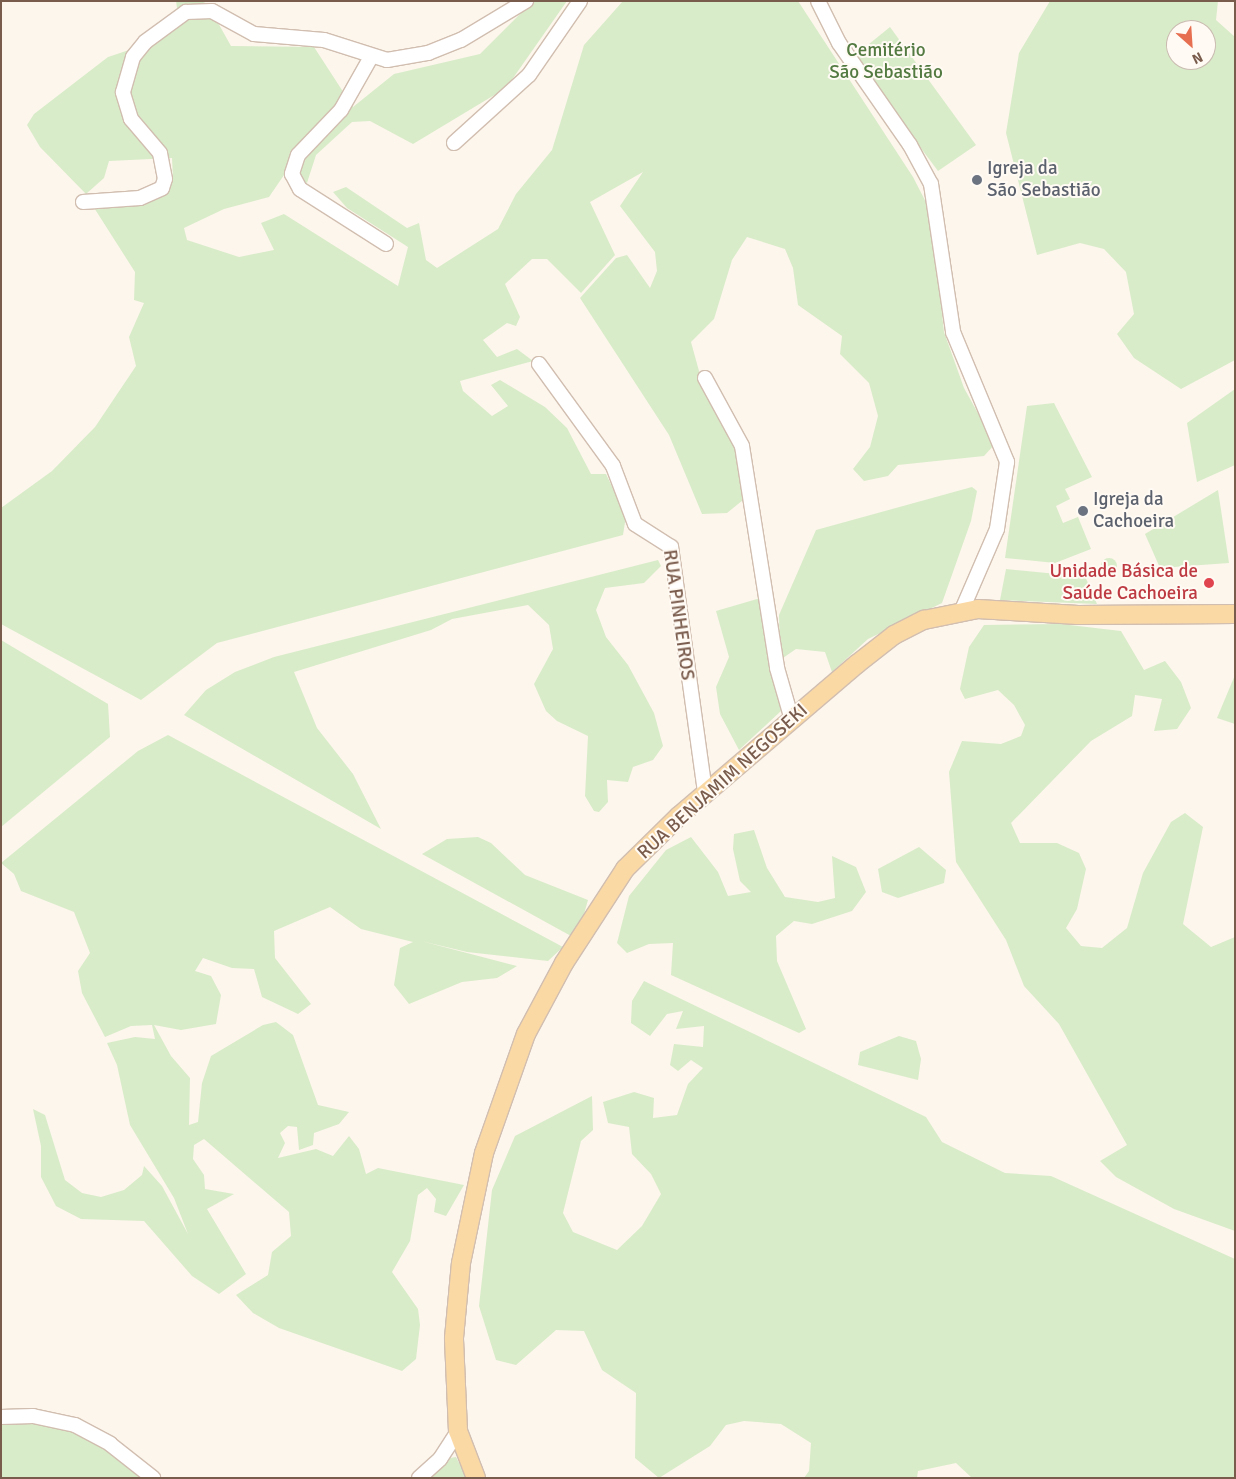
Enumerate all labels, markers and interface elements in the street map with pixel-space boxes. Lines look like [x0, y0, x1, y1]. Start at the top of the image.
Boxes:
north arrow [1166, 20, 1216, 70]
park label: Cemitério São Sebastião [829, 40, 943, 84]
text: N [1189, 48, 1205, 68]
place label: Igreja da São Sebastião [987, 158, 1101, 202]
marker: Igreja da São Sebastião [971, 174, 983, 186]
place label: Igreja da Cachoeira [1093, 489, 1174, 533]
marker: Igreja da Cachoeira [1077, 505, 1089, 517]
street label: RUA PINHEIROS [658, 548, 698, 682]
place label: Unidade Básica de Saúde Cachoeira [1049, 561, 1198, 605]
marker: Unidade Básica de Saúde Cachoeira [1202, 576, 1216, 590]
street label: RUA BENJAMIM NEGOSEKI [633, 700, 813, 864]

